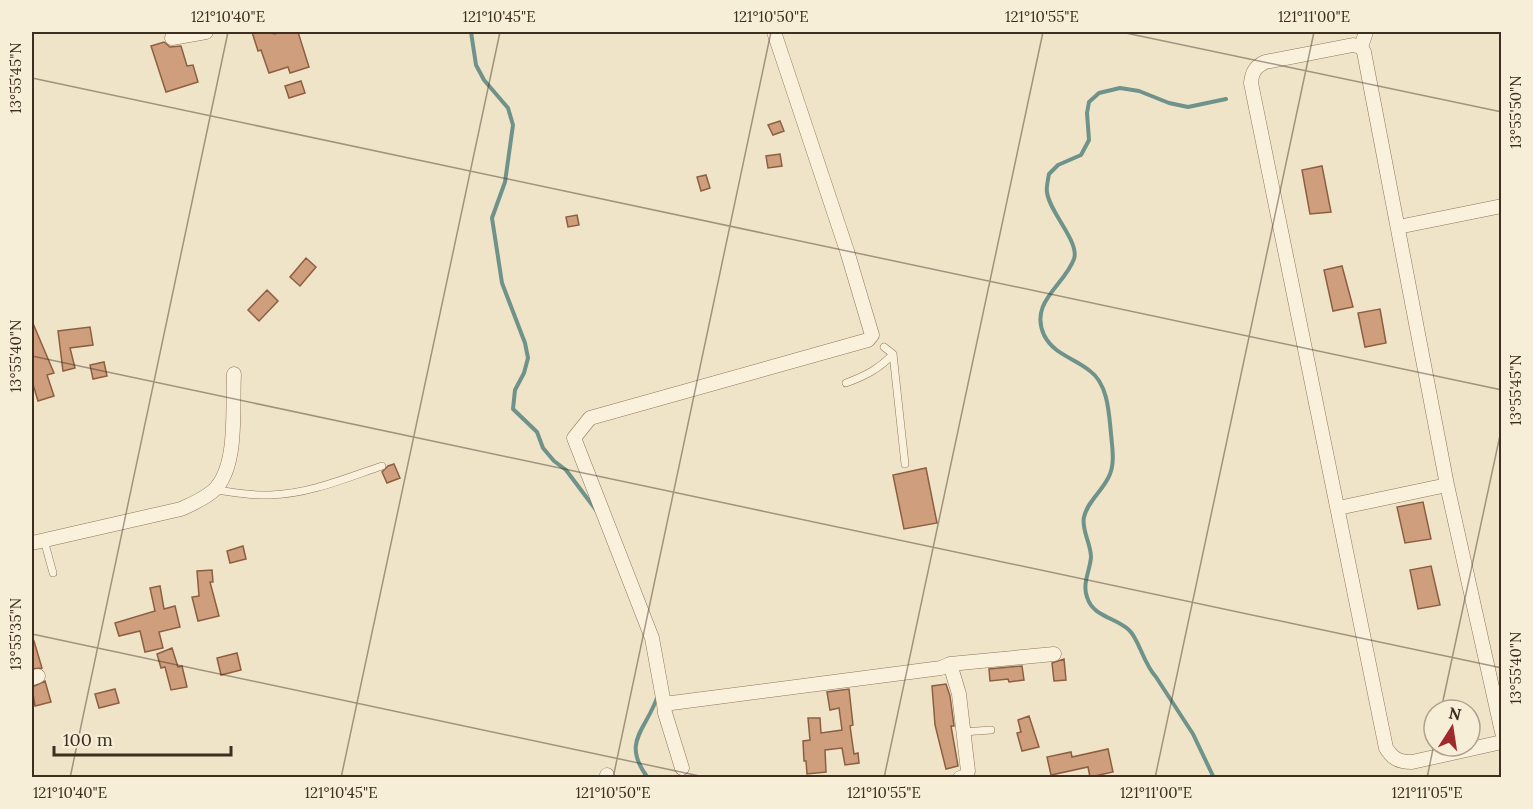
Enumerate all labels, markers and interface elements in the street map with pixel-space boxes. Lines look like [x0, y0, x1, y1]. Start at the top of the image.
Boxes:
text: 121°10'40"E [191, 7, 265, 26]
text: 121°10'45"E [462, 7, 536, 26]
text: 121°10'50"E [734, 7, 808, 26]
text: 121°10'55"E [1005, 7, 1079, 26]
text: 121°11'00"E [1278, 7, 1350, 26]
text: 13°55'45"N [6, 42, 25, 114]
text: 13°55'50"N [1506, 75, 1525, 149]
text: 13°55'40"N [6, 320, 25, 392]
text: 13°55'45"N [1506, 354, 1525, 426]
text: 13°55'35"N [6, 598, 25, 670]
text: 13°55'40"N [1506, 632, 1525, 704]
north arrow [1422, 698, 1482, 758]
text: N [1447, 702, 1463, 724]
scale bar [54, 719, 231, 757]
text: 100 m [63, 728, 113, 751]
text: 121°10'40"E [33, 783, 107, 802]
text: 121°10'45"E [304, 783, 378, 802]
text: 121°10'50"E [576, 783, 650, 802]
text: 121°10'55"E [847, 783, 921, 802]
text: 121°11'00"E [1120, 783, 1192, 802]
text: 121°11'05"E [1391, 783, 1463, 802]

